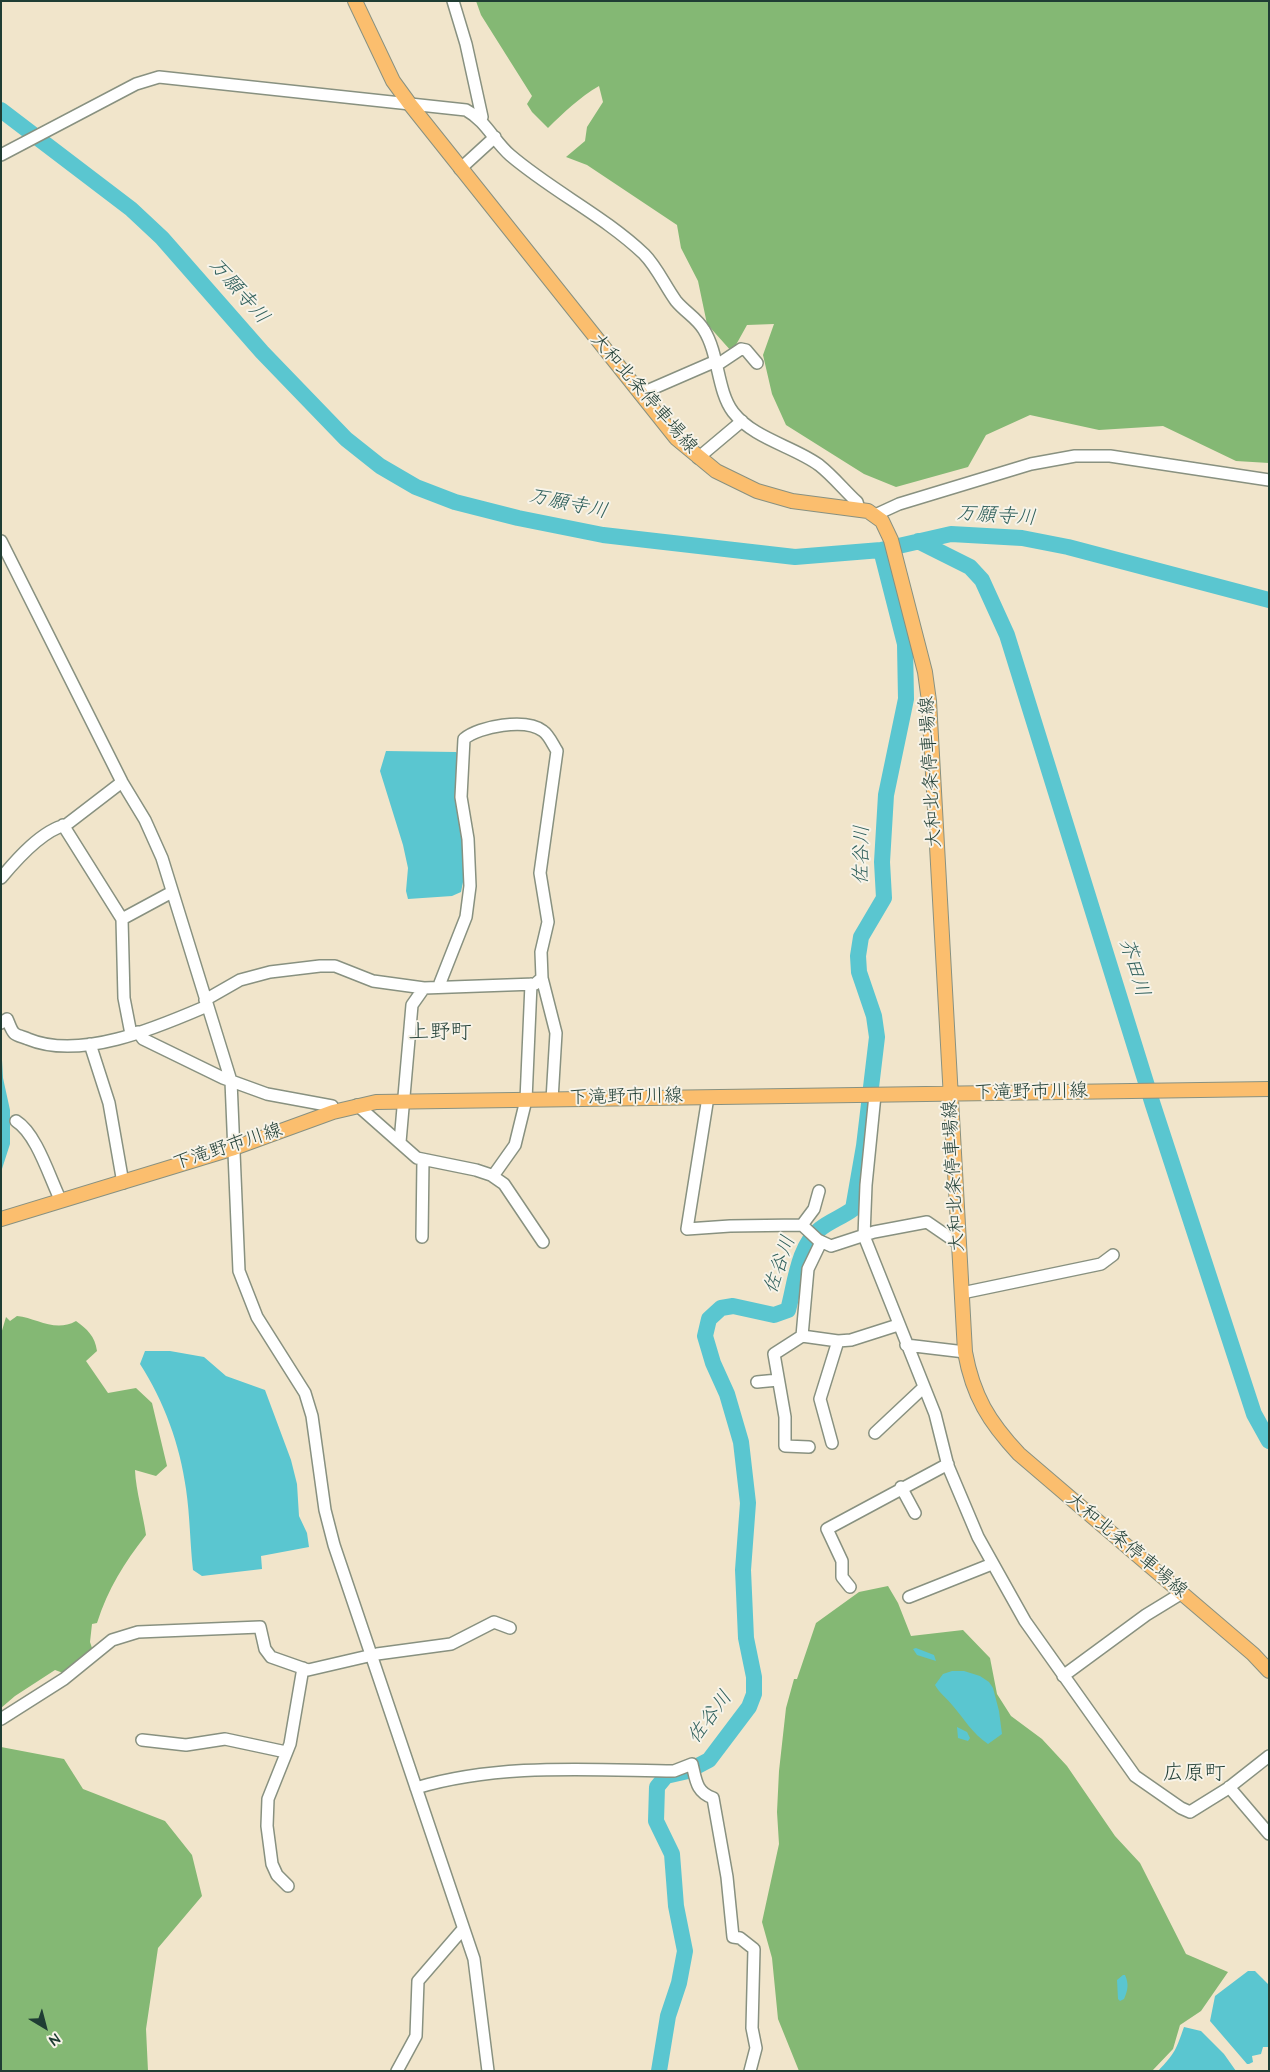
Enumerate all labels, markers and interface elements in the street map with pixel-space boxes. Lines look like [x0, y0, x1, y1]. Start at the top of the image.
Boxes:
water label: 万願寺川 [203, 254, 273, 330]
street label: 大和北条停車場線 [585, 329, 701, 459]
water label: 万願寺川 [526, 485, 610, 525]
water label: 万願寺川 [955, 502, 1037, 532]
street label: 大和北条停車場線 [917, 696, 947, 848]
water label: 佐谷川 [850, 825, 876, 885]
water label: 芥田川 [1113, 936, 1153, 1000]
district label: 上野町 [409, 1021, 471, 1047]
street label: 下滝野市川線 [974, 1081, 1088, 1105]
street label: 下滝野市川線 [569, 1086, 683, 1110]
street label: 大和北条停車場線 [940, 1100, 970, 1252]
street label: 下滝野市川線 [170, 1120, 286, 1176]
water label: 佐谷川 [760, 1233, 802, 1297]
street label: 大和北条停車場線 [1060, 1488, 1192, 1604]
water label: 佐谷川 [683, 1687, 739, 1749]
district label: 広原町 [1163, 1762, 1225, 1788]
north arrow [20, 2002, 70, 2052]
text: N [45, 2028, 64, 2050]

